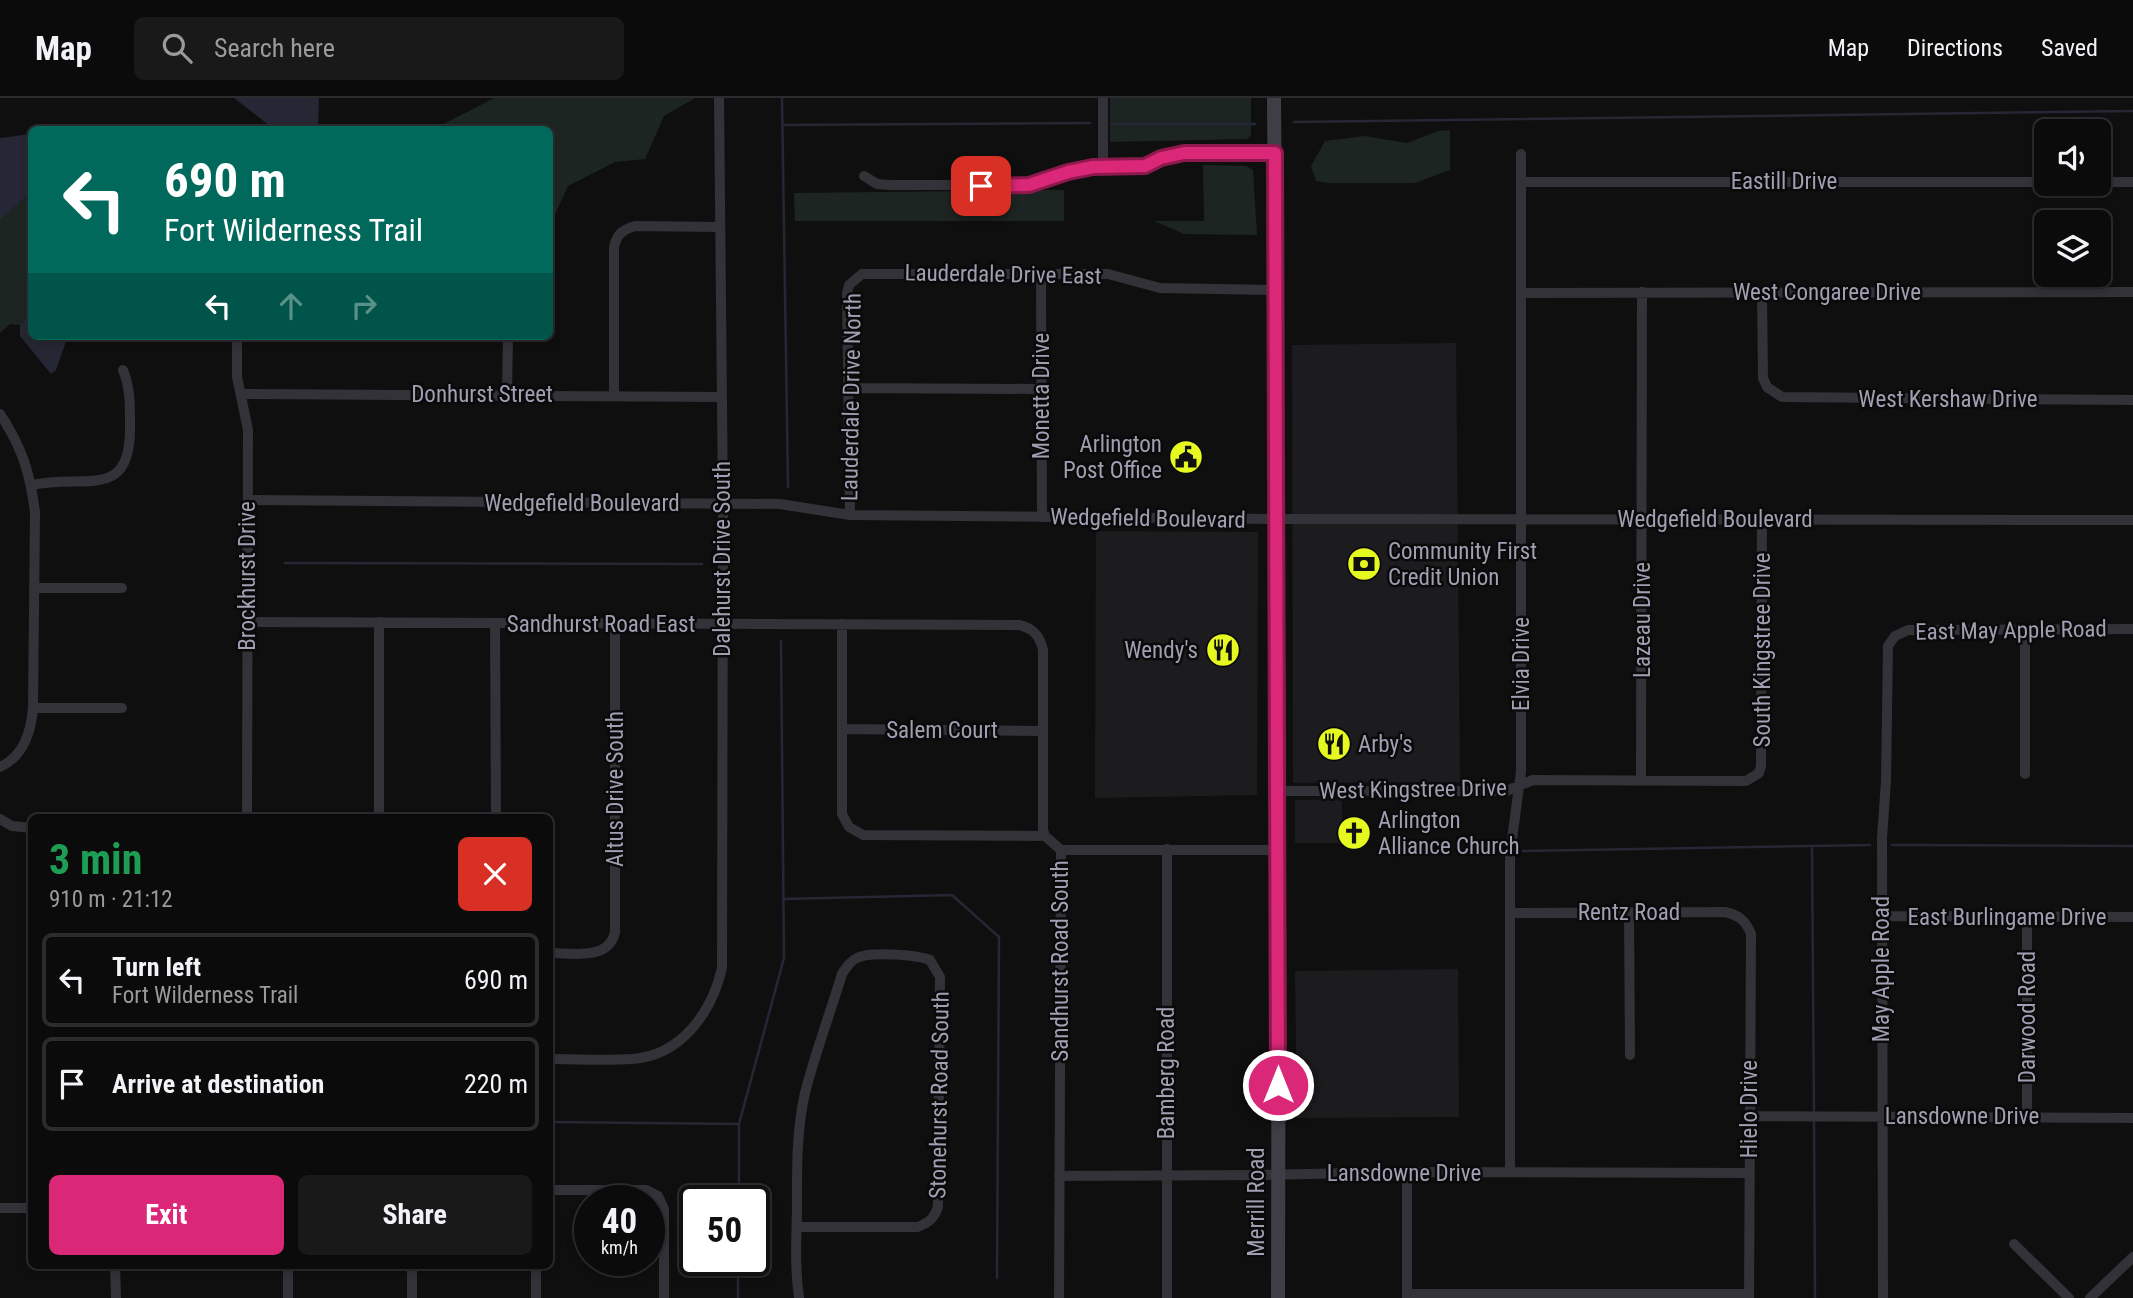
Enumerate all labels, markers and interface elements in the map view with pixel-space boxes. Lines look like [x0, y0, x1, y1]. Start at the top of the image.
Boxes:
search box [134, 17, 624, 80]
text: Map [35, 29, 92, 68]
icon: search [158, 29, 196, 67]
text: Search here [214, 33, 335, 63]
text: Map [1828, 34, 1869, 62]
text: Directions [1907, 34, 2003, 62]
text: Saved [2041, 34, 2098, 62]
map controls [2034, 119, 2111, 287]
button: sound [2034, 119, 2111, 196]
text: 690 m [164, 152, 286, 209]
icon: left [49, 154, 140, 245]
pin [951, 156, 1011, 216]
icon: arrive [962, 167, 1000, 205]
street label: Eastill Drive [1731, 168, 1837, 195]
button: layers [2034, 210, 2111, 287]
text: Fort Wilderness Trail [164, 211, 423, 249]
street label: Lauderdale Drive East [904, 259, 1102, 290]
street label: West Congaree Drive [1733, 279, 1921, 306]
icon: left [199, 287, 237, 325]
icon: ahead [272, 287, 310, 325]
icon: right [345, 287, 383, 325]
street label: Lauderdale Drive North [836, 293, 867, 501]
street label: Monetta Drive [1028, 333, 1055, 459]
street label: Donhurst Street [411, 381, 553, 408]
street label: West Kershaw Drive [1858, 386, 2038, 413]
place label: Arlington Post Office [1063, 431, 1162, 484]
public building icon: Arlington Post Office [1167, 438, 1205, 476]
street label: Dalehurst Drive South [709, 461, 736, 657]
street label: Wedgefield Boulevard [484, 490, 680, 517]
street label: Brockhurst Drive [234, 501, 261, 651]
street label: Wedgefield Boulevard [1050, 503, 1246, 534]
street label: Wedgefield Boulevard [1617, 506, 1813, 533]
place label: Community First Credit Union [1388, 538, 1537, 591]
bank icon: Community First Credit Union [1345, 545, 1383, 583]
street label: South Kingstree Drive [1749, 553, 1776, 747]
street label: Lazeau Drive [1629, 562, 1656, 678]
street label: Sandhurst Road East [507, 611, 695, 638]
street label: East May Apple Road [1915, 615, 2107, 646]
street label: Elvia Drive [1508, 617, 1535, 711]
restaurant icon: Wendy's [1204, 631, 1242, 669]
place label: Wendy's [1124, 637, 1198, 664]
street label: Altus Drive South [602, 711, 629, 867]
street label: Salem Court [886, 717, 998, 744]
restaurant icon: Arby's [1315, 725, 1353, 763]
place label: Arby's [1358, 731, 1413, 758]
street label: West Kingstree Drive [1319, 774, 1507, 805]
place label: Arlington Alliance Church [1378, 807, 1520, 860]
church icon: Arlington Alliance Church [1335, 814, 1373, 852]
text: 3 min [49, 835, 142, 884]
button: close [458, 837, 532, 911]
street label: Sandhurst Road South [1047, 860, 1074, 1062]
text: 910 m · 21:12 [49, 886, 173, 913]
street label: May Apple Road [1868, 896, 1895, 1042]
street label: Rentz Road [1578, 899, 1680, 926]
street label: East Burlingame Drive [1907, 904, 2107, 931]
street label: Darwood Road [2014, 951, 2041, 1083]
text: Turn left [112, 952, 201, 982]
icon: left [53, 961, 91, 999]
text: 690 m [464, 965, 528, 995]
text: Fort Wilderness Trail [112, 982, 298, 1009]
street label: Stonehurst Road South [924, 991, 955, 1199]
street label: Bamberg Road [1153, 1007, 1180, 1139]
position arrow [1241, 1048, 1315, 1122]
street label: Hielo Drive [1736, 1060, 1763, 1158]
icon: arrive [53, 1065, 91, 1103]
text: Arrive at destination [112, 1069, 324, 1099]
text: 220 m [464, 1069, 528, 1099]
street label: Lansdowne Drive [1885, 1103, 2039, 1130]
street label: Merrill Road [1243, 1147, 1270, 1257]
street label: Lansdowne Drive [1327, 1160, 1481, 1187]
button: Exit [49, 1175, 284, 1255]
button: Share [298, 1175, 532, 1255]
speed limit sign: 50 [679, 1185, 770, 1276]
text: 40 [602, 1201, 637, 1242]
text: km/h [601, 1237, 638, 1258]

